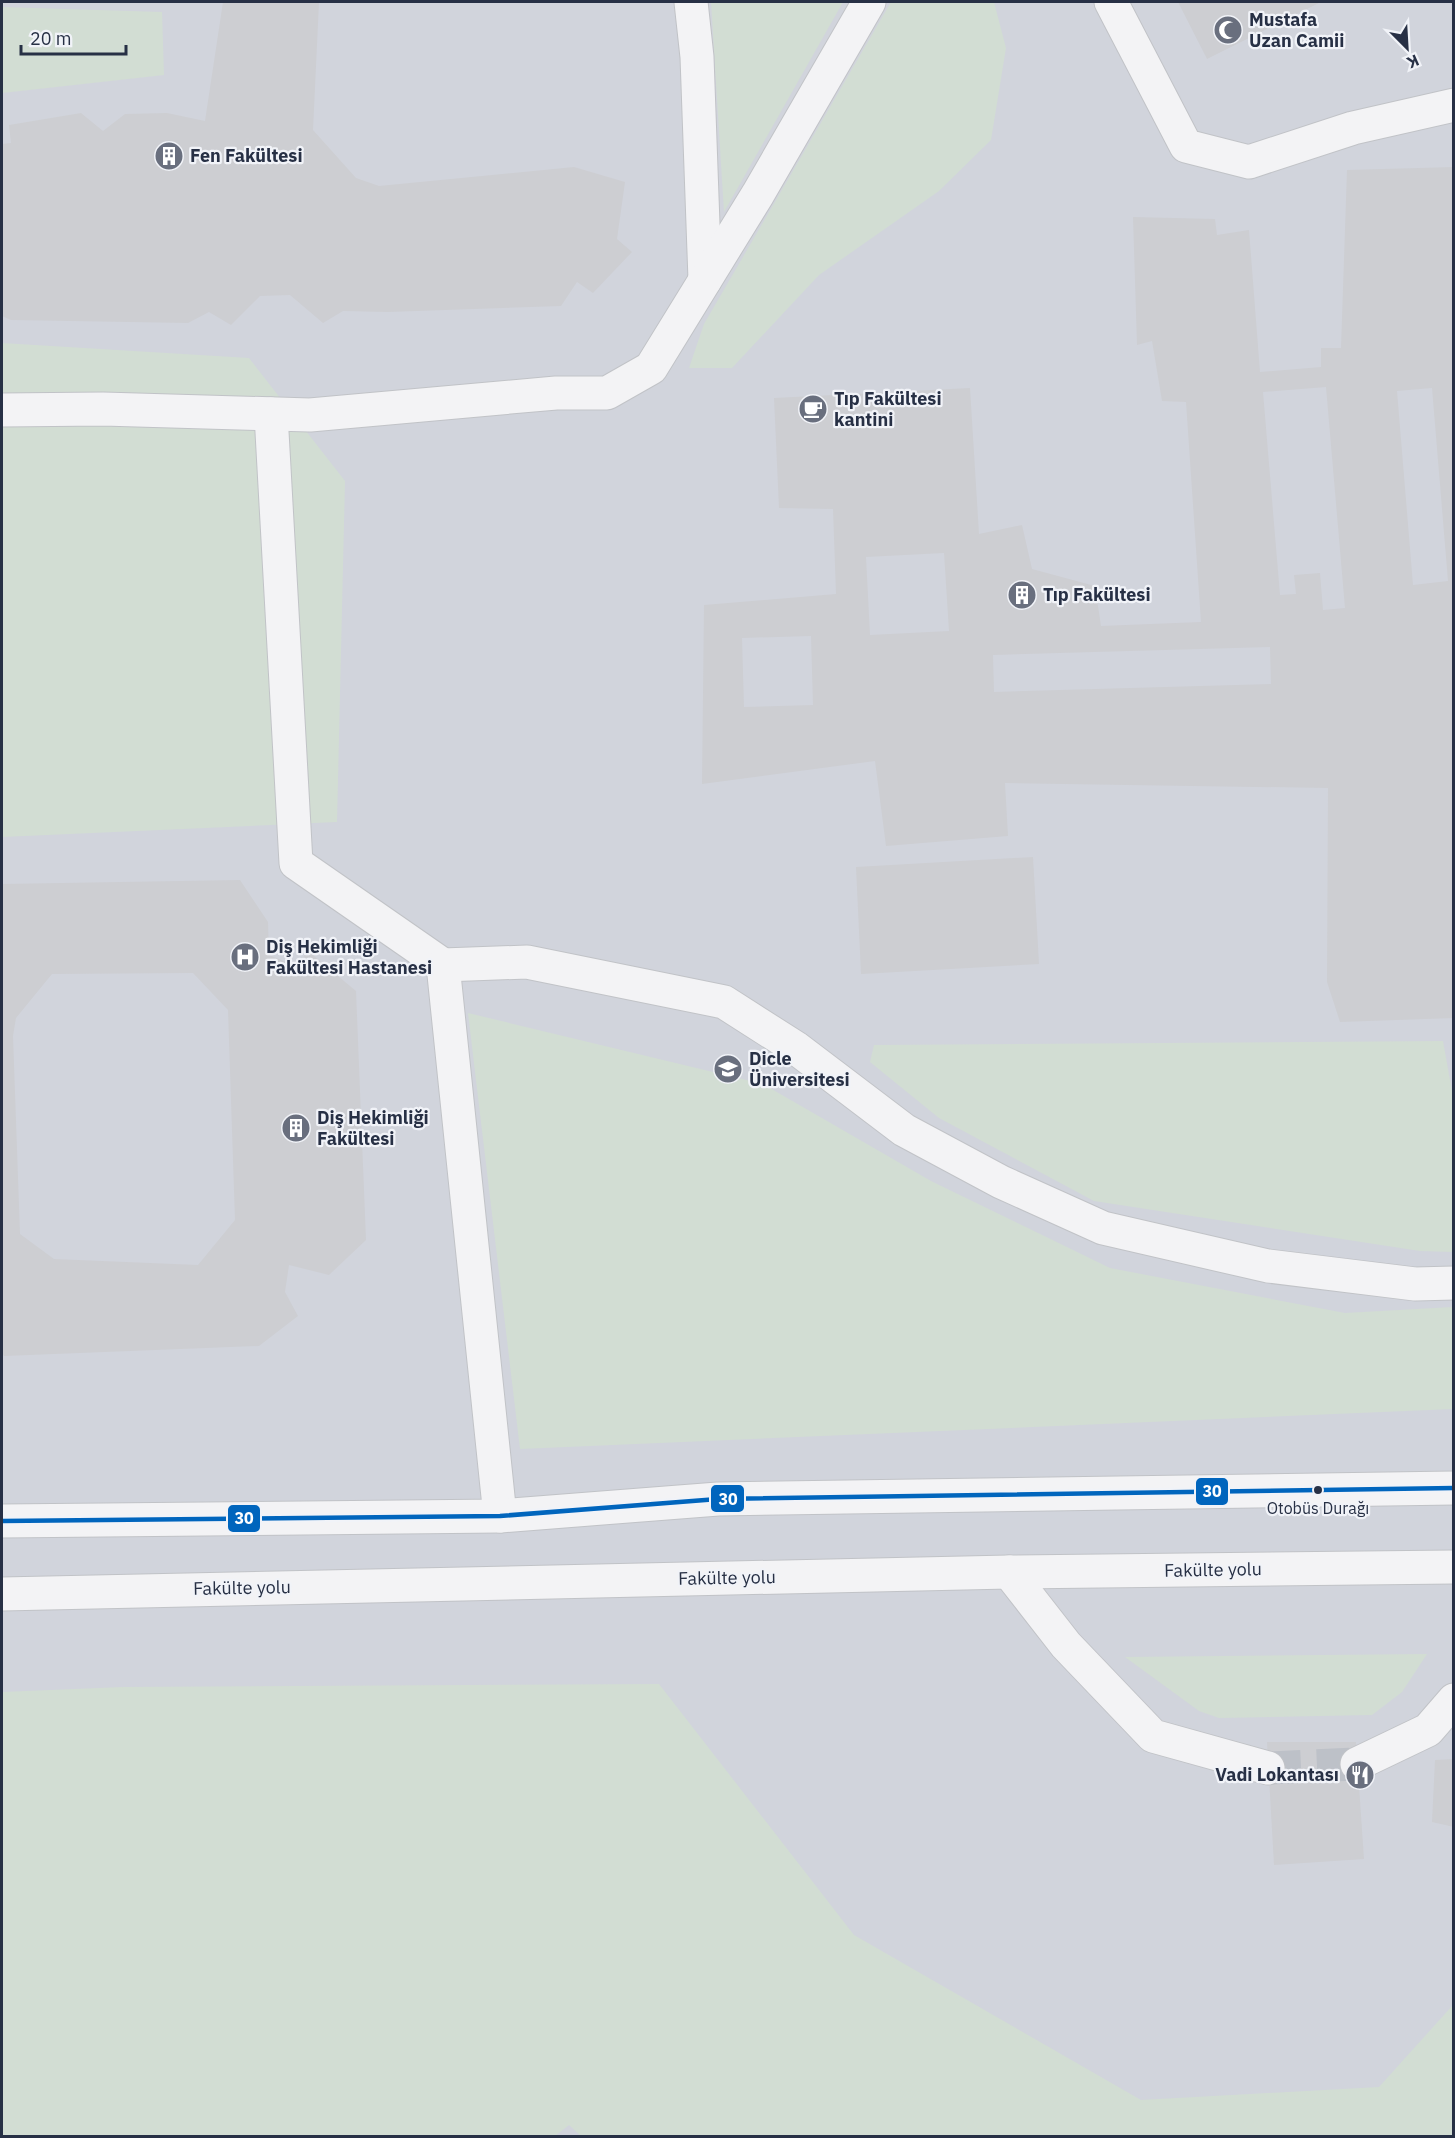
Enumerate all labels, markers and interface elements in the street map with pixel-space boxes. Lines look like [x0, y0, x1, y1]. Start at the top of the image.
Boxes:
place label: Mustafa Uzan Camii [1249, 8, 1344, 52]
mosque icon: Mustafa Uzan Camii [1212, 14, 1244, 46]
scale bar [21, 18, 126, 56]
north arrow [1377, 18, 1437, 78]
text: 20 m [30, 27, 72, 50]
text: K [1404, 50, 1422, 73]
building icon: Fen Fakültesi [153, 140, 185, 172]
place label: Fen Fakültesi [190, 144, 303, 167]
place label: Tıp Fakültesi kantini [834, 387, 942, 431]
cafe icon: Tıp Fakültesi kantini [797, 393, 829, 425]
building icon: Tıp Fakültesi [1006, 579, 1038, 611]
place label: Tıp Fakültesi [1043, 583, 1151, 606]
place label: Diş Hekimliği Fakültesi Hastanesi [266, 935, 432, 979]
hospital icon: Diş Hekimliği Fakültesi Hastanesi [229, 941, 261, 973]
place label: Dicle Üniversitesi [749, 1047, 850, 1091]
school or university icon: Dicle Üniversitesi [712, 1053, 744, 1085]
place label: Diş Hekimliği Fakültesi [317, 1106, 429, 1150]
building icon: Diş Hekimliği Fakültesi [280, 1112, 312, 1144]
line badge: 30 [1195, 1477, 1229, 1506]
text: 30 [1202, 1481, 1222, 1501]
line badge: 30 [710, 1484, 745, 1513]
marker: Otobüs Durağı [1312, 1484, 1324, 1496]
text: 30 [718, 1489, 738, 1509]
place label: Otobüs Durağı [1267, 1498, 1369, 1518]
line badge: 30 [227, 1504, 261, 1533]
text: 30 [234, 1508, 254, 1528]
street label: Fakülte yolu [1164, 1557, 1262, 1582]
street label: Fakülte yolu [678, 1565, 776, 1590]
street label: Fakülte yolu [193, 1575, 291, 1600]
restaurant icon: Vadi Lokantası [1344, 1759, 1376, 1791]
place label: Vadi Lokantası [1215, 1763, 1339, 1786]

